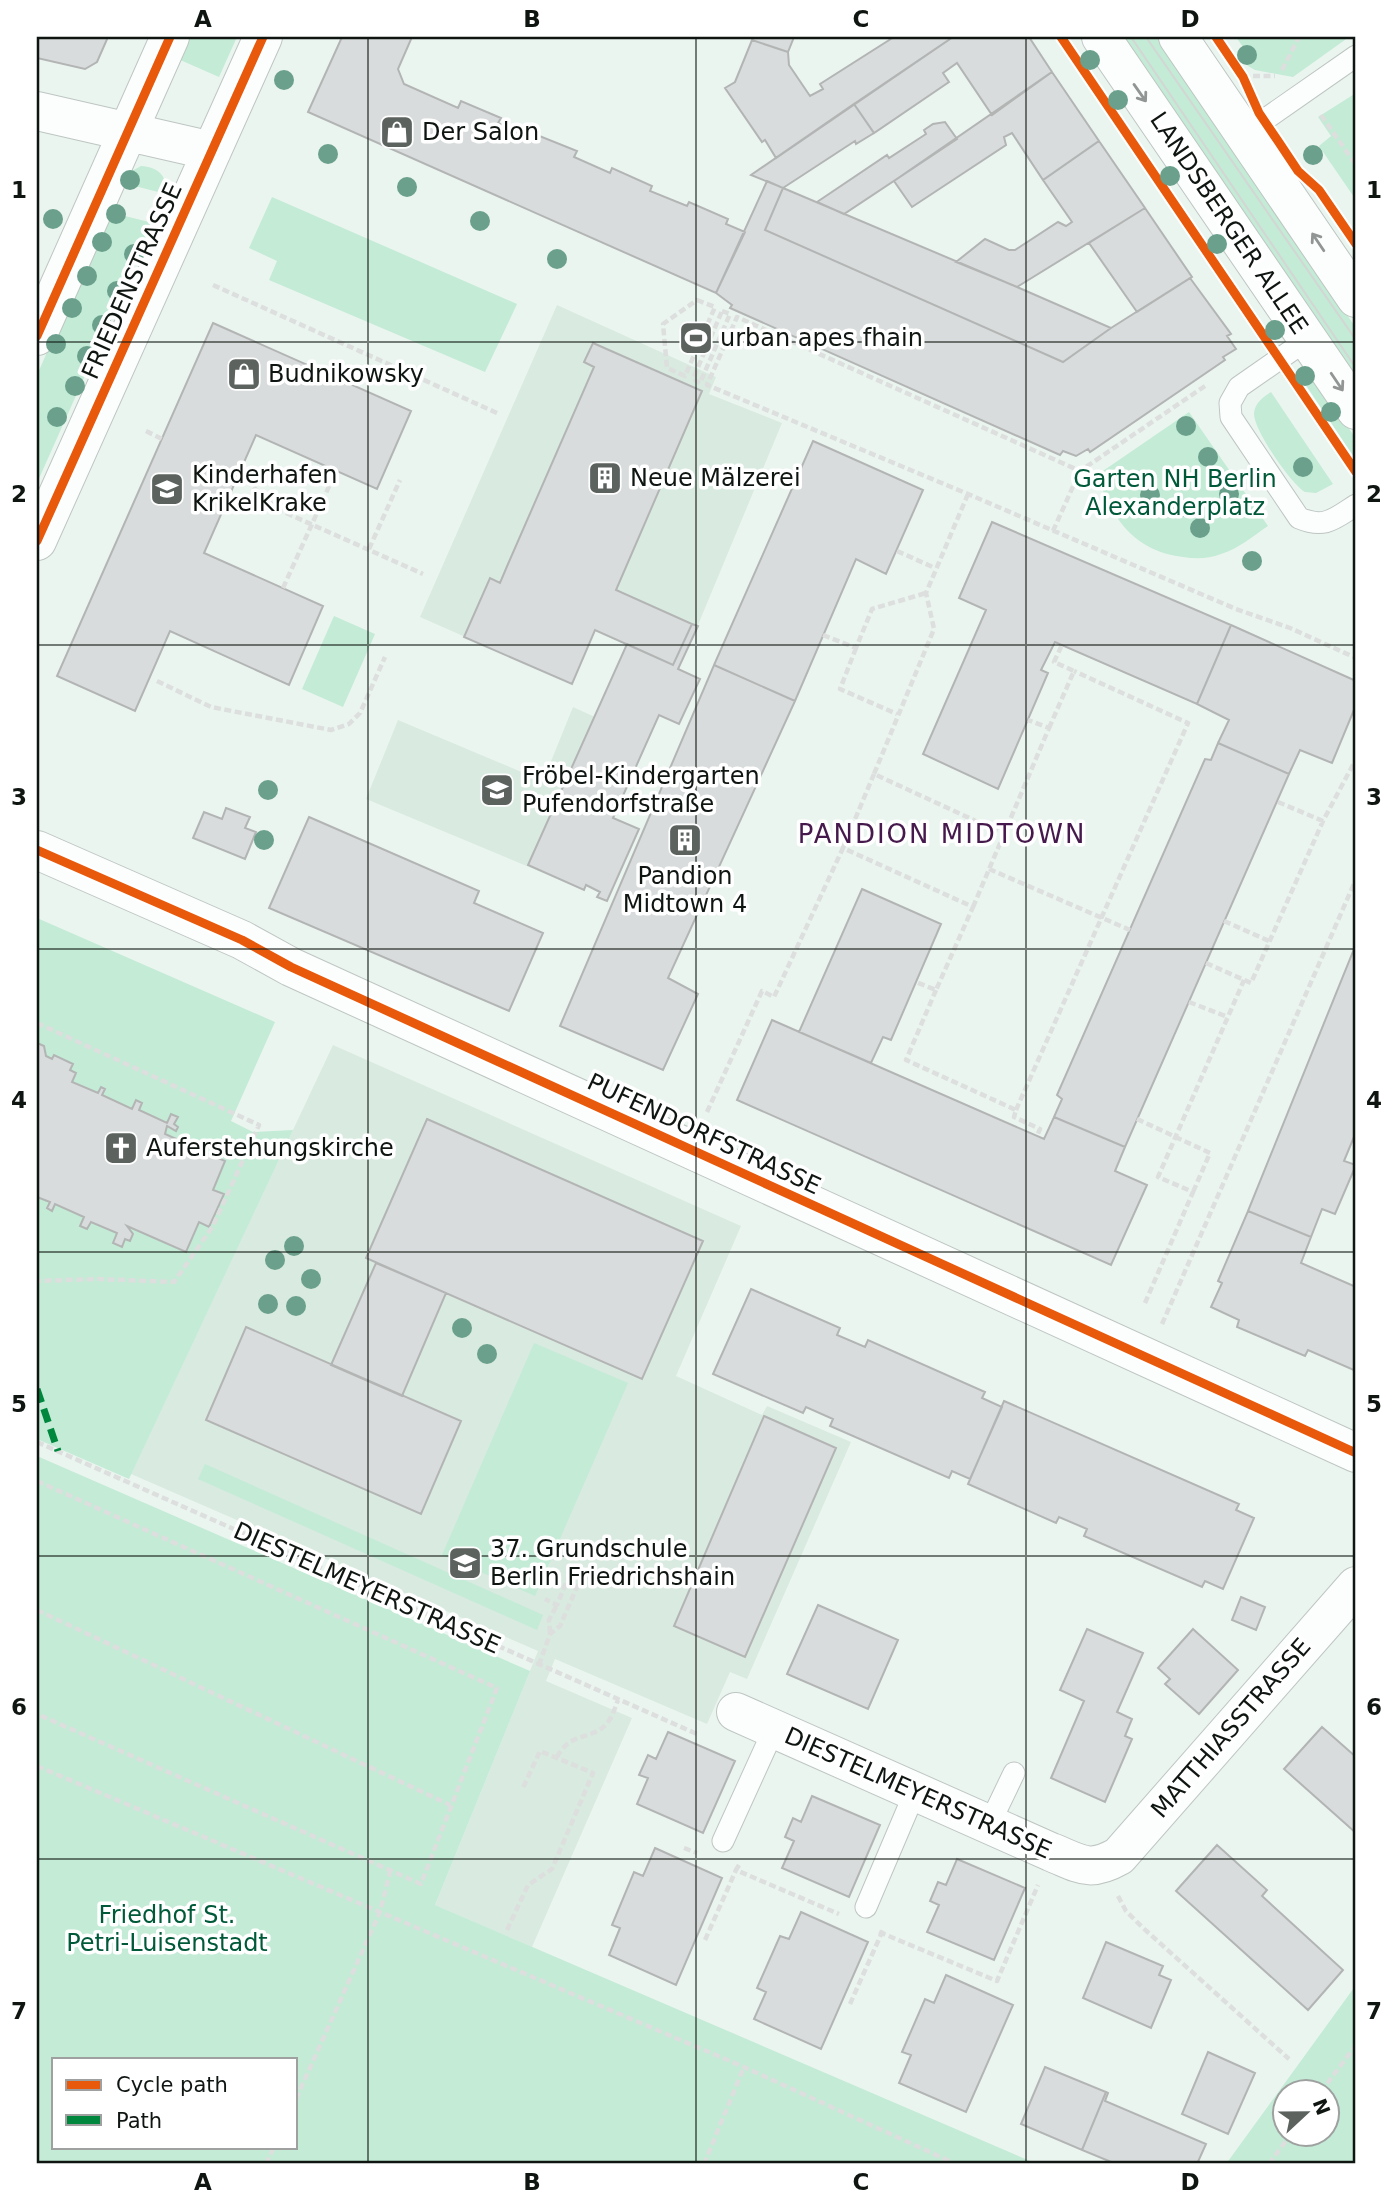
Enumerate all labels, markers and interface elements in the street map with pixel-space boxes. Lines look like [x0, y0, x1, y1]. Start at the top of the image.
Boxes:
text: A [194, 6, 212, 32]
text: B [523, 6, 541, 32]
text: C [853, 6, 869, 32]
text: D [1180, 6, 1200, 32]
one-way arrow [1133, 83, 1147, 102]
street label: LANDSBERGER ALLEE [1144, 107, 1314, 339]
shop icon: Der Salon [378, 113, 416, 151]
place label: Der Salon [422, 118, 539, 146]
text: 1 [11, 177, 27, 203]
text: 1 [1366, 177, 1382, 203]
street label: FRIEDENSTRASSE [76, 178, 188, 384]
one-way arrow [1311, 233, 1325, 252]
sports icon: urban apes fhain [677, 319, 715, 357]
place label: urban apes fhain [720, 324, 923, 352]
shop icon: Budnikowsky [225, 355, 263, 393]
place label: Budnikowsky [268, 360, 424, 388]
one-way arrow [1330, 372, 1344, 391]
building icon: Neue Mälzerei [586, 459, 624, 497]
place label: Kinderhafen KrikelKrake [192, 461, 337, 517]
place label: Neue Mälzerei [630, 464, 801, 492]
park label: Garten NH Berlin Alexanderplatz [1073, 465, 1277, 521]
school or university icon: Kinderhafen KrikelKrake [148, 470, 186, 508]
text: 2 [11, 481, 27, 507]
text: 2 [1366, 481, 1382, 507]
place label: Fröbel-Kindergarten Pufendorfstraße [522, 762, 760, 818]
school or university icon: Fröbel-Kindergarten Pufendorfstraße [478, 771, 516, 809]
text: 3 [11, 784, 27, 810]
text: 3 [1366, 784, 1382, 810]
district label: PANDION MIDTOWN [798, 819, 1086, 849]
building icon: Pandion Midtown 4 [666, 821, 704, 859]
place label: Pandion Midtown 4 [623, 862, 747, 918]
street label: PUFENDORFSTRASSE [583, 1068, 825, 1200]
text: 4 [11, 1087, 27, 1113]
text: 4 [1366, 1087, 1382, 1113]
church icon: Auferstehungskirche [102, 1129, 140, 1167]
place label: Auferstehungskirche [146, 1134, 394, 1162]
text: 5 [11, 1391, 27, 1417]
text: 5 [1366, 1391, 1382, 1417]
street label: DIESTELMEYERSTRASSE [229, 1516, 505, 1660]
place label: 37. Grundschule Berlin Friedrichshain [490, 1535, 735, 1591]
school or university icon: 37. Grundschule Berlin Friedrichshain [446, 1544, 484, 1582]
street label: MATTHIASSTRASSE [1145, 1633, 1317, 1823]
text: 6 [11, 1694, 27, 1720]
text: 6 [1366, 1694, 1382, 1720]
street label: DIESTELMEYERSTRASSE [780, 1721, 1056, 1865]
park label: Friedhof St. Petri-Luisenstadt [66, 1901, 268, 1957]
text: 7 [11, 1998, 27, 2024]
text: 7 [1366, 1998, 1382, 2024]
legend [52, 2058, 298, 2148]
text: Cycle path [116, 2073, 228, 2097]
north arrow [1270, 2078, 1340, 2148]
text: N [1309, 2095, 1335, 2118]
text: Path [116, 2109, 162, 2133]
text: A [194, 2169, 212, 2195]
text: B [523, 2169, 541, 2195]
text: C [853, 2169, 869, 2195]
text: D [1180, 2169, 1200, 2195]

